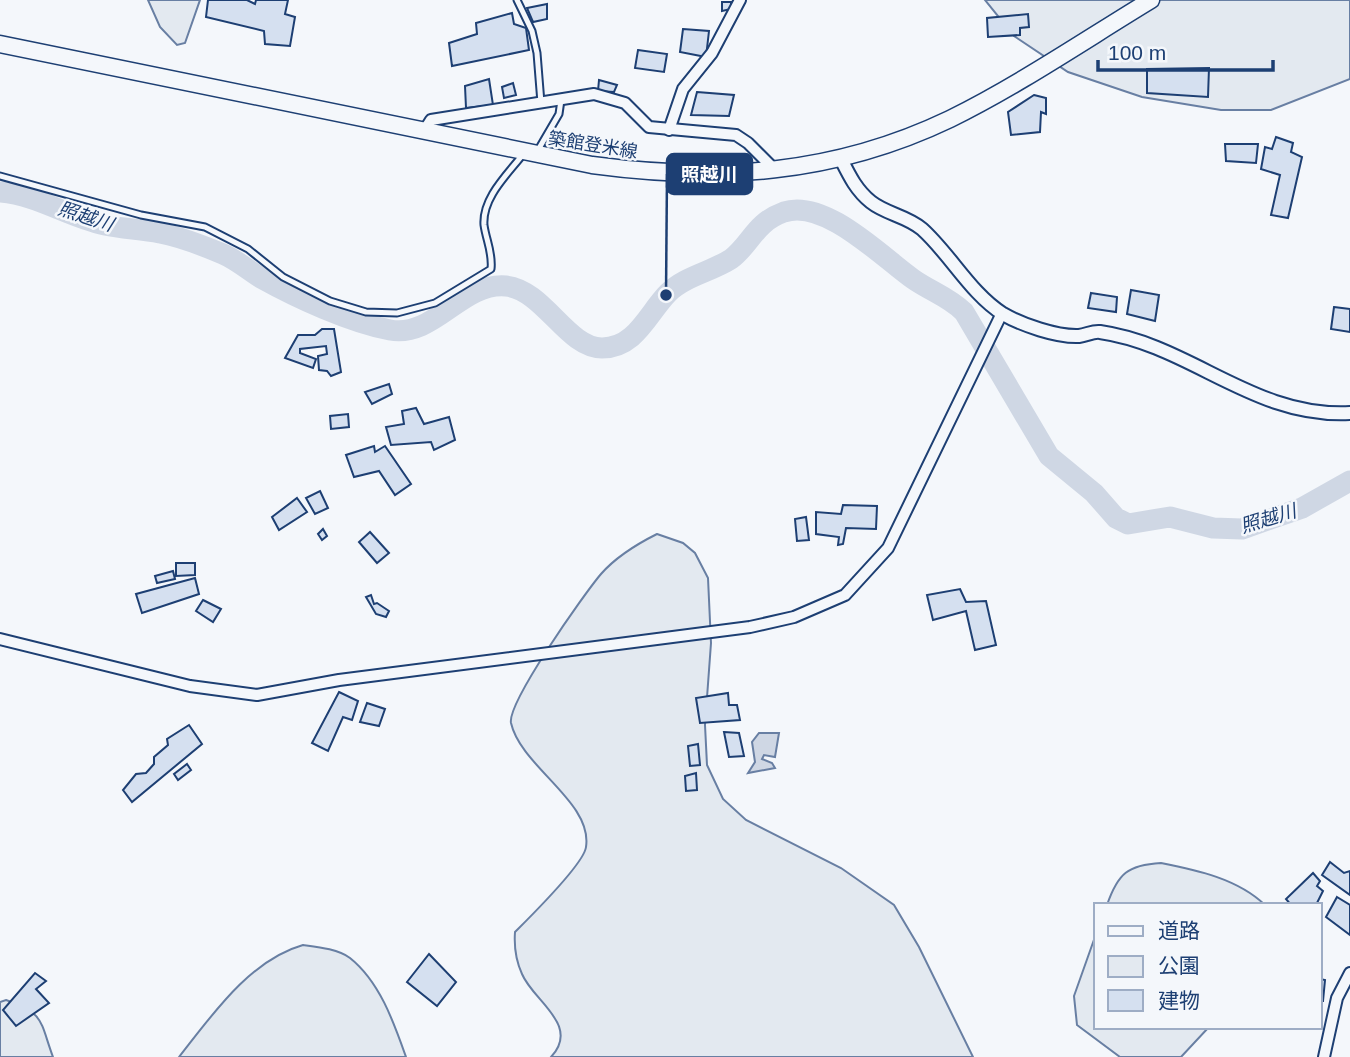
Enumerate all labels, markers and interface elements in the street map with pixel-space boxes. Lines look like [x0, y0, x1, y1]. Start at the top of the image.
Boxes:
scale bar [1098, 28, 1273, 72]
text: 100 m [1108, 41, 1166, 64]
street label: 築館登米線 [547, 128, 639, 162]
callout: 照越川 [667, 154, 752, 194]
text: 照越川 [680, 164, 738, 185]
water label: 照越川 [55, 198, 118, 236]
water label: 照越川 [1238, 500, 1300, 537]
legend [1094, 903, 1322, 1029]
text: 道路 [1158, 919, 1200, 942]
text: 公園 [1158, 954, 1200, 977]
text: 建物 [1158, 989, 1200, 1012]

